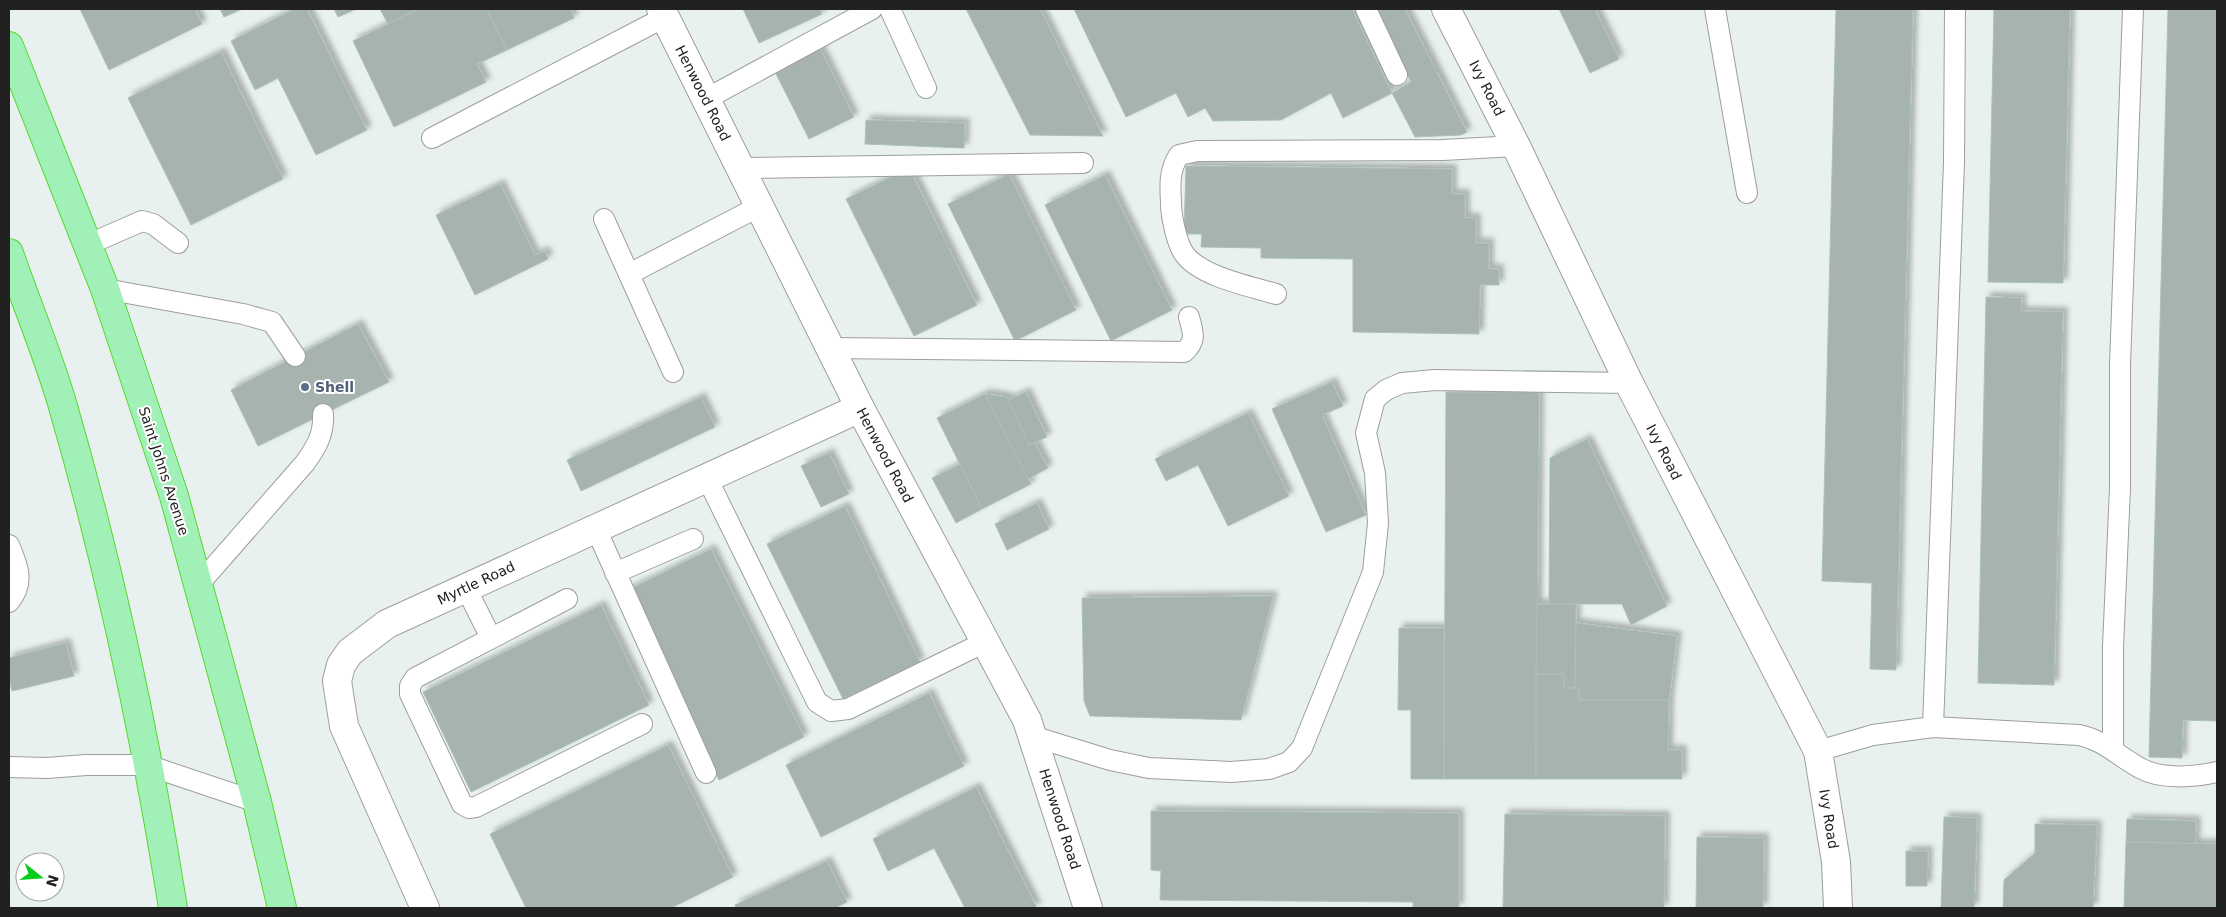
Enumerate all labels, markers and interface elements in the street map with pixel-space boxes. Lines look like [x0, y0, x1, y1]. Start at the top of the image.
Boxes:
street label: Henwood Road [672, 43, 734, 143]
street label: Ivy Road [1466, 58, 1508, 118]
place label: Shell [315, 379, 354, 395]
marker: Shell [299, 381, 311, 393]
street label: Saint Johns Avenue [136, 405, 192, 537]
street label: Henwood Road [853, 405, 917, 505]
street label: Ivy Road [1643, 422, 1685, 482]
street label: Myrtle Road [435, 558, 517, 608]
street label: Henwood Road [1036, 767, 1084, 871]
street label: Ivy Road [1816, 788, 1842, 850]
north arrow [15, 852, 65, 902]
text: N [43, 873, 62, 889]

